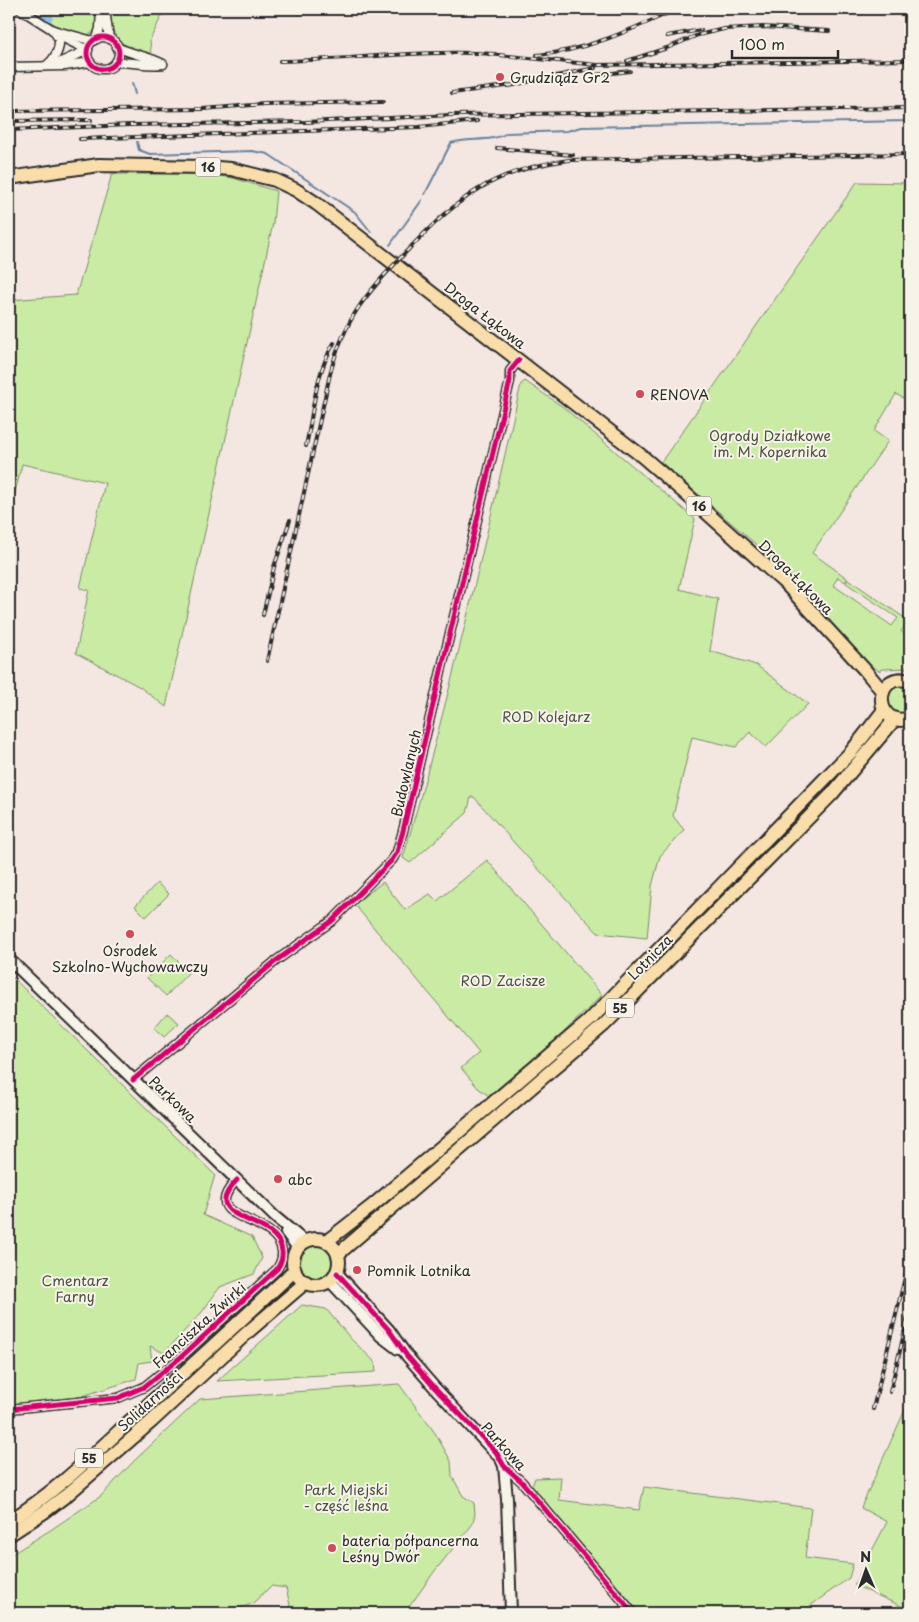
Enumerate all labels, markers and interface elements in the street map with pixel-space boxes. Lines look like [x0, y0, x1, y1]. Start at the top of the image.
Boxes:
scale bar [732, 28, 838, 60]
text: 100 m [739, 32, 785, 55]
place label: Grudziądz Gr2 [510, 67, 610, 88]
marker: Grudziądz Gr2 [494, 71, 506, 83]
road number: 16 [196, 158, 220, 176]
street label: Droga Łąkowa [440, 276, 531, 354]
place label: RENOVA [650, 384, 709, 405]
marker: RENOVA [634, 388, 646, 400]
park label: Ogrody Działkowe im. M. Kopernika [709, 425, 831, 462]
road number: 16 [686, 496, 712, 516]
street label: Droga Łąkowa [754, 535, 839, 620]
park label: ROD Kolejarz [502, 706, 590, 727]
street label: Budowlanych [386, 727, 426, 819]
marker: Ośrodek Szkolno-Wychowawczy [124, 928, 136, 940]
street label: Lotnicza [623, 929, 677, 985]
place label: Ośrodek Szkolno-Wychowawczy [52, 940, 208, 977]
park label: ROD Zacisze [461, 970, 545, 991]
road number: 55 [606, 998, 634, 1018]
street label: Parkowa [144, 1071, 202, 1127]
place label: abc [288, 1169, 312, 1190]
marker: abc [272, 1173, 284, 1185]
place label: Pomnik Lotnika [367, 1260, 471, 1281]
marker: Pomnik Lotnika [351, 1264, 363, 1276]
park label: Cmentarz Farny [42, 1270, 109, 1307]
street label: Franciszka Żwirki [147, 1277, 251, 1373]
street label: Solidarności [113, 1366, 187, 1436]
street label: Parkowa [476, 1417, 532, 1475]
road number: 55 [75, 1449, 103, 1468]
park label: Park Miejski - część leśna [303, 1479, 389, 1516]
place label: bateria półpancerna Leśny Dwór [342, 1530, 479, 1567]
marker: bateria półpancerna Leśny Dwór [326, 1542, 338, 1554]
north arrow [842, 1544, 892, 1594]
text: N [860, 1546, 871, 1567]

